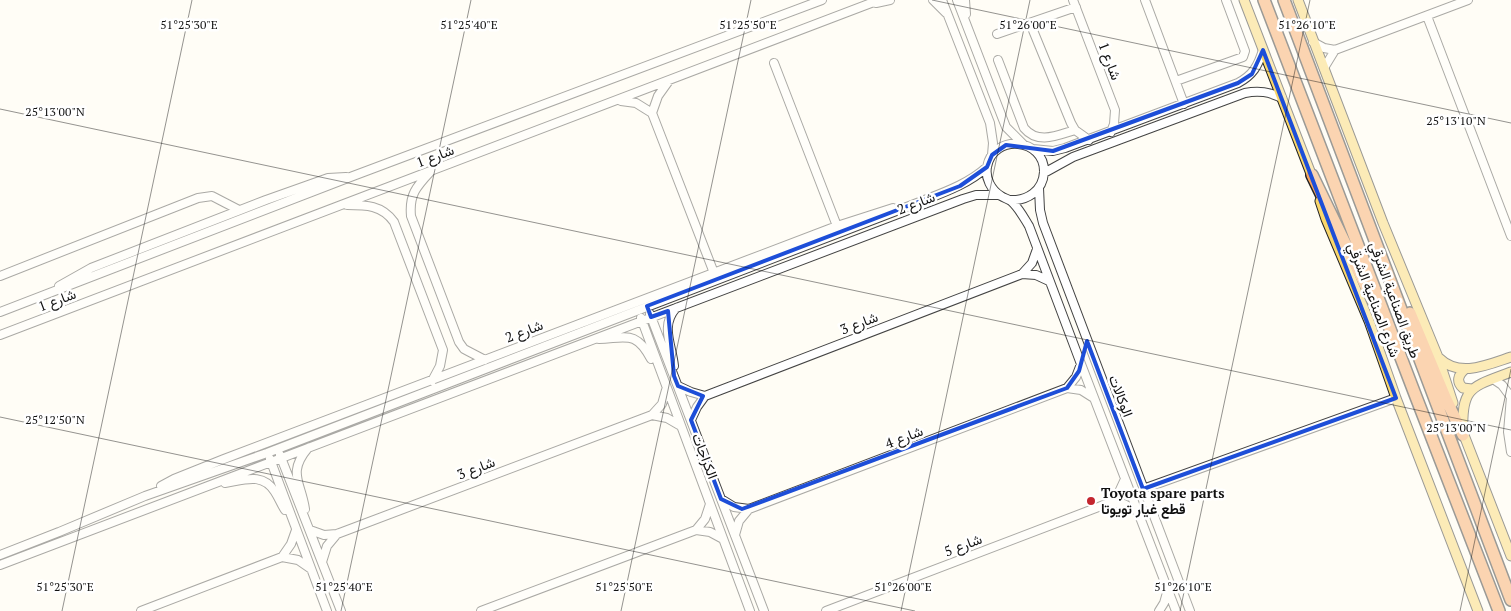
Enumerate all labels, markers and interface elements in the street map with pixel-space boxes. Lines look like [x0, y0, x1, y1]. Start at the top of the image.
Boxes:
text: 51°25'30"E [160, 17, 218, 32]
text: 51°25'40"E [440, 17, 498, 32]
text: 51°25'50"E [719, 17, 777, 32]
text: 51°26'00"E [999, 17, 1057, 32]
text: 51°26'10"E [1278, 17, 1336, 32]
street label: شارع 1 [1093, 39, 1126, 83]
text: 25°13'00"N [25, 104, 85, 119]
text: 25°13'10"N [1426, 113, 1486, 128]
street label: شارع 1 [413, 140, 457, 173]
street label: شارع 2 [894, 187, 938, 220]
street label: طريق الصناعية الشرقي [1363, 239, 1425, 362]
street label: شارع الصناعية الشرقي [1341, 240, 1405, 361]
street label: شارع 1 [35, 284, 79, 317]
street label: شارع 3 [837, 307, 881, 340]
street label: شارع 2 [502, 315, 546, 348]
street label: الوكالات [1105, 372, 1138, 420]
text: 25°12'50"N [25, 412, 85, 427]
text: 25°13'00"N [1426, 420, 1486, 435]
street label: شارع 4 [882, 421, 926, 454]
street label: الكراجات [688, 430, 723, 481]
street label: شارع 3 [454, 452, 498, 485]
place label: Toyota spare parts قطع غيار تويوتا [1101, 483, 1225, 519]
marker: Toyota spare parts قطع غيار تويوتا [1085, 495, 1097, 507]
street label: شارع 5 [941, 529, 985, 562]
text: 51°25'30"E [36, 579, 94, 594]
text: 51°25'40"E [315, 579, 373, 594]
text: 51°25'50"E [595, 579, 653, 594]
text: 51°26'00"E [874, 579, 932, 594]
text: 51°26'10"E [1154, 579, 1212, 594]

